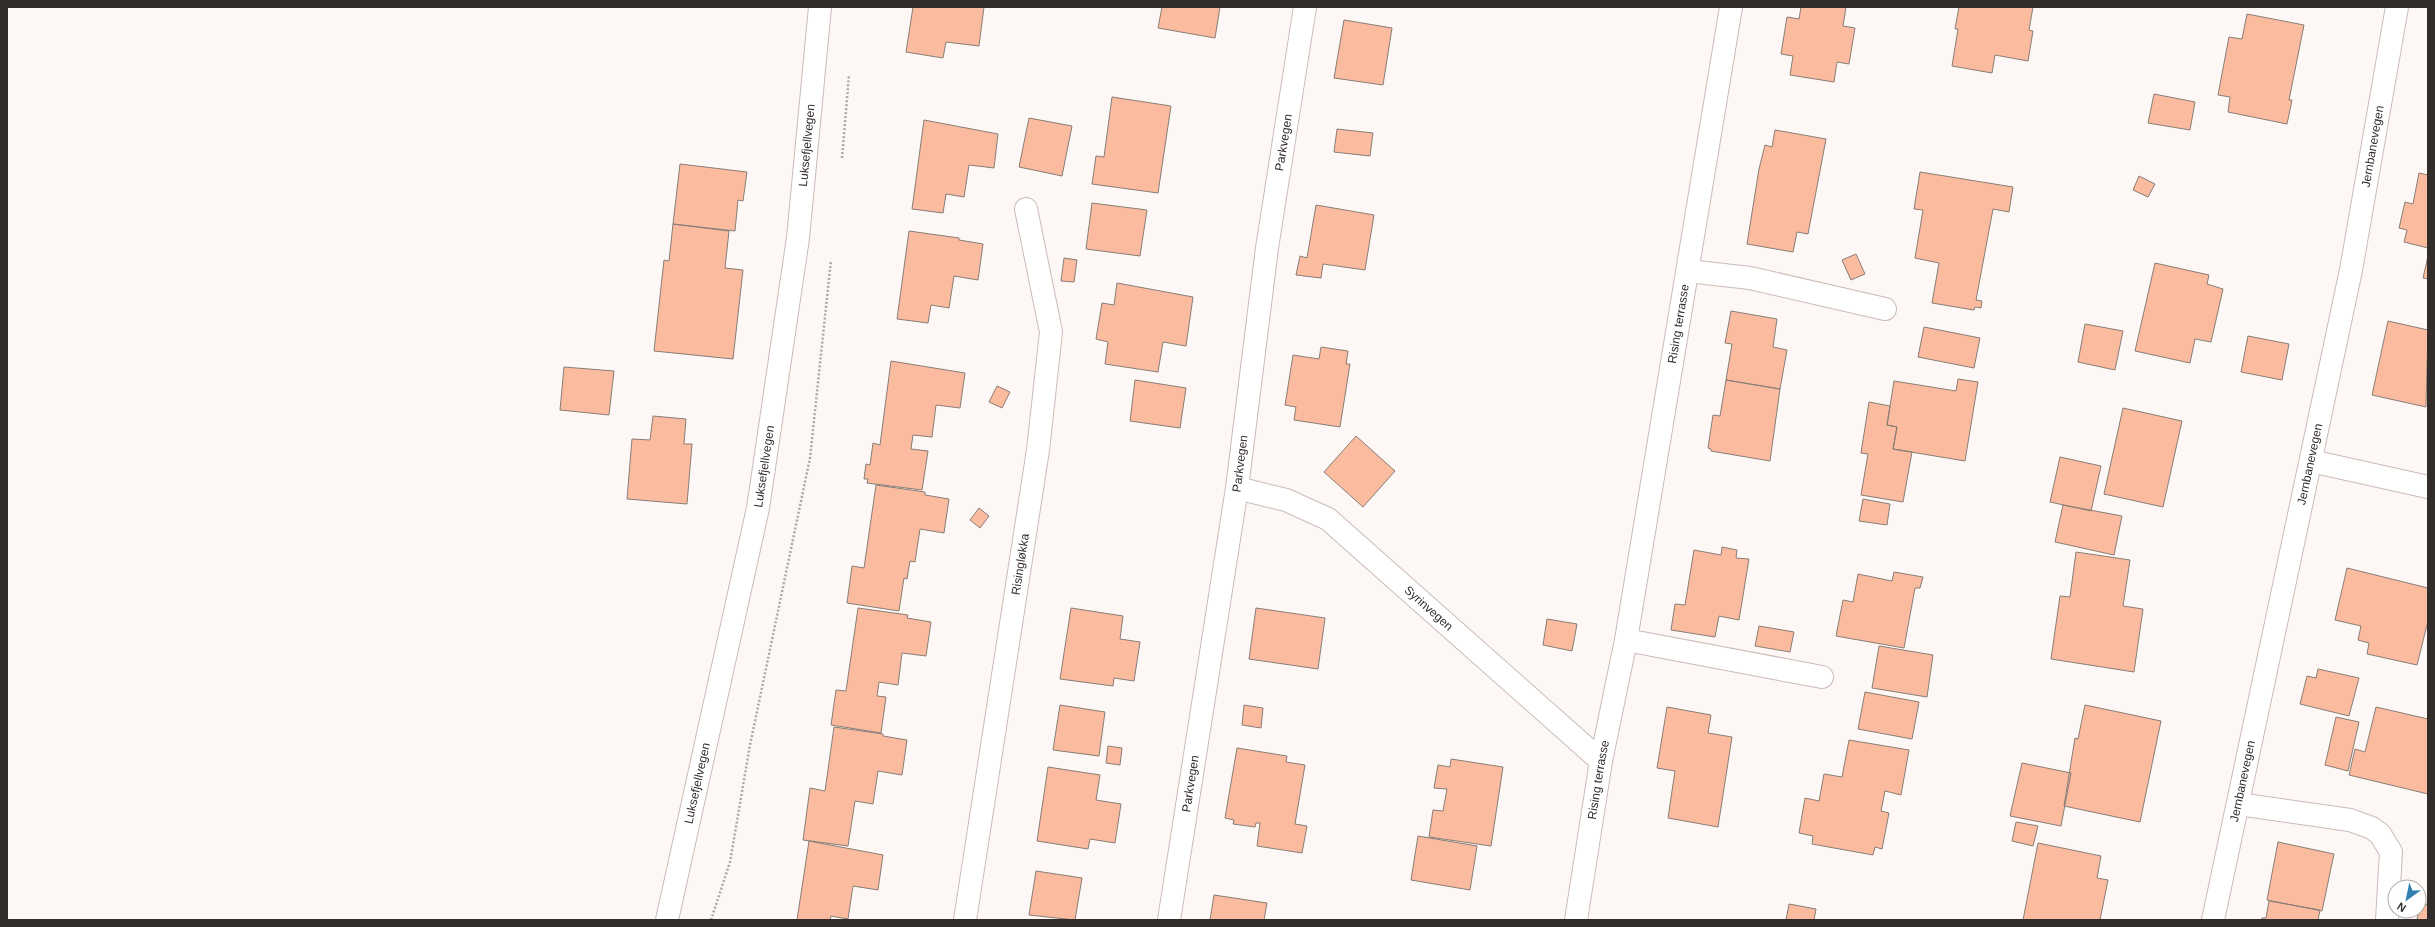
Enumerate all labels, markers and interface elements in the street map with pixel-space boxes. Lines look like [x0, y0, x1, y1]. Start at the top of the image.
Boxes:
street label: Luksefjellvegen [796, 103, 818, 187]
street label: Jernbanevegen [2359, 104, 2387, 188]
street label: Parkvegen [1272, 113, 1295, 172]
street label: Rising terrasse [1665, 283, 1692, 365]
street label: Jernbanevegen [2294, 422, 2325, 506]
street label: Luksefjellvegen [751, 424, 777, 508]
street label: Parkvegen [1229, 434, 1251, 493]
street label: Risingløkka [1009, 532, 1032, 596]
street label: Syrinvegen [1401, 583, 1456, 633]
street label: Rising terrasse [1585, 739, 1612, 820]
street label: Jernbanevegen [2227, 739, 2258, 823]
street label: Luksefjellvegen [681, 741, 713, 825]
street label: Parkvegen [1179, 754, 1202, 813]
north arrow [2387, 879, 2427, 919]
text: N [2395, 900, 2408, 915]

